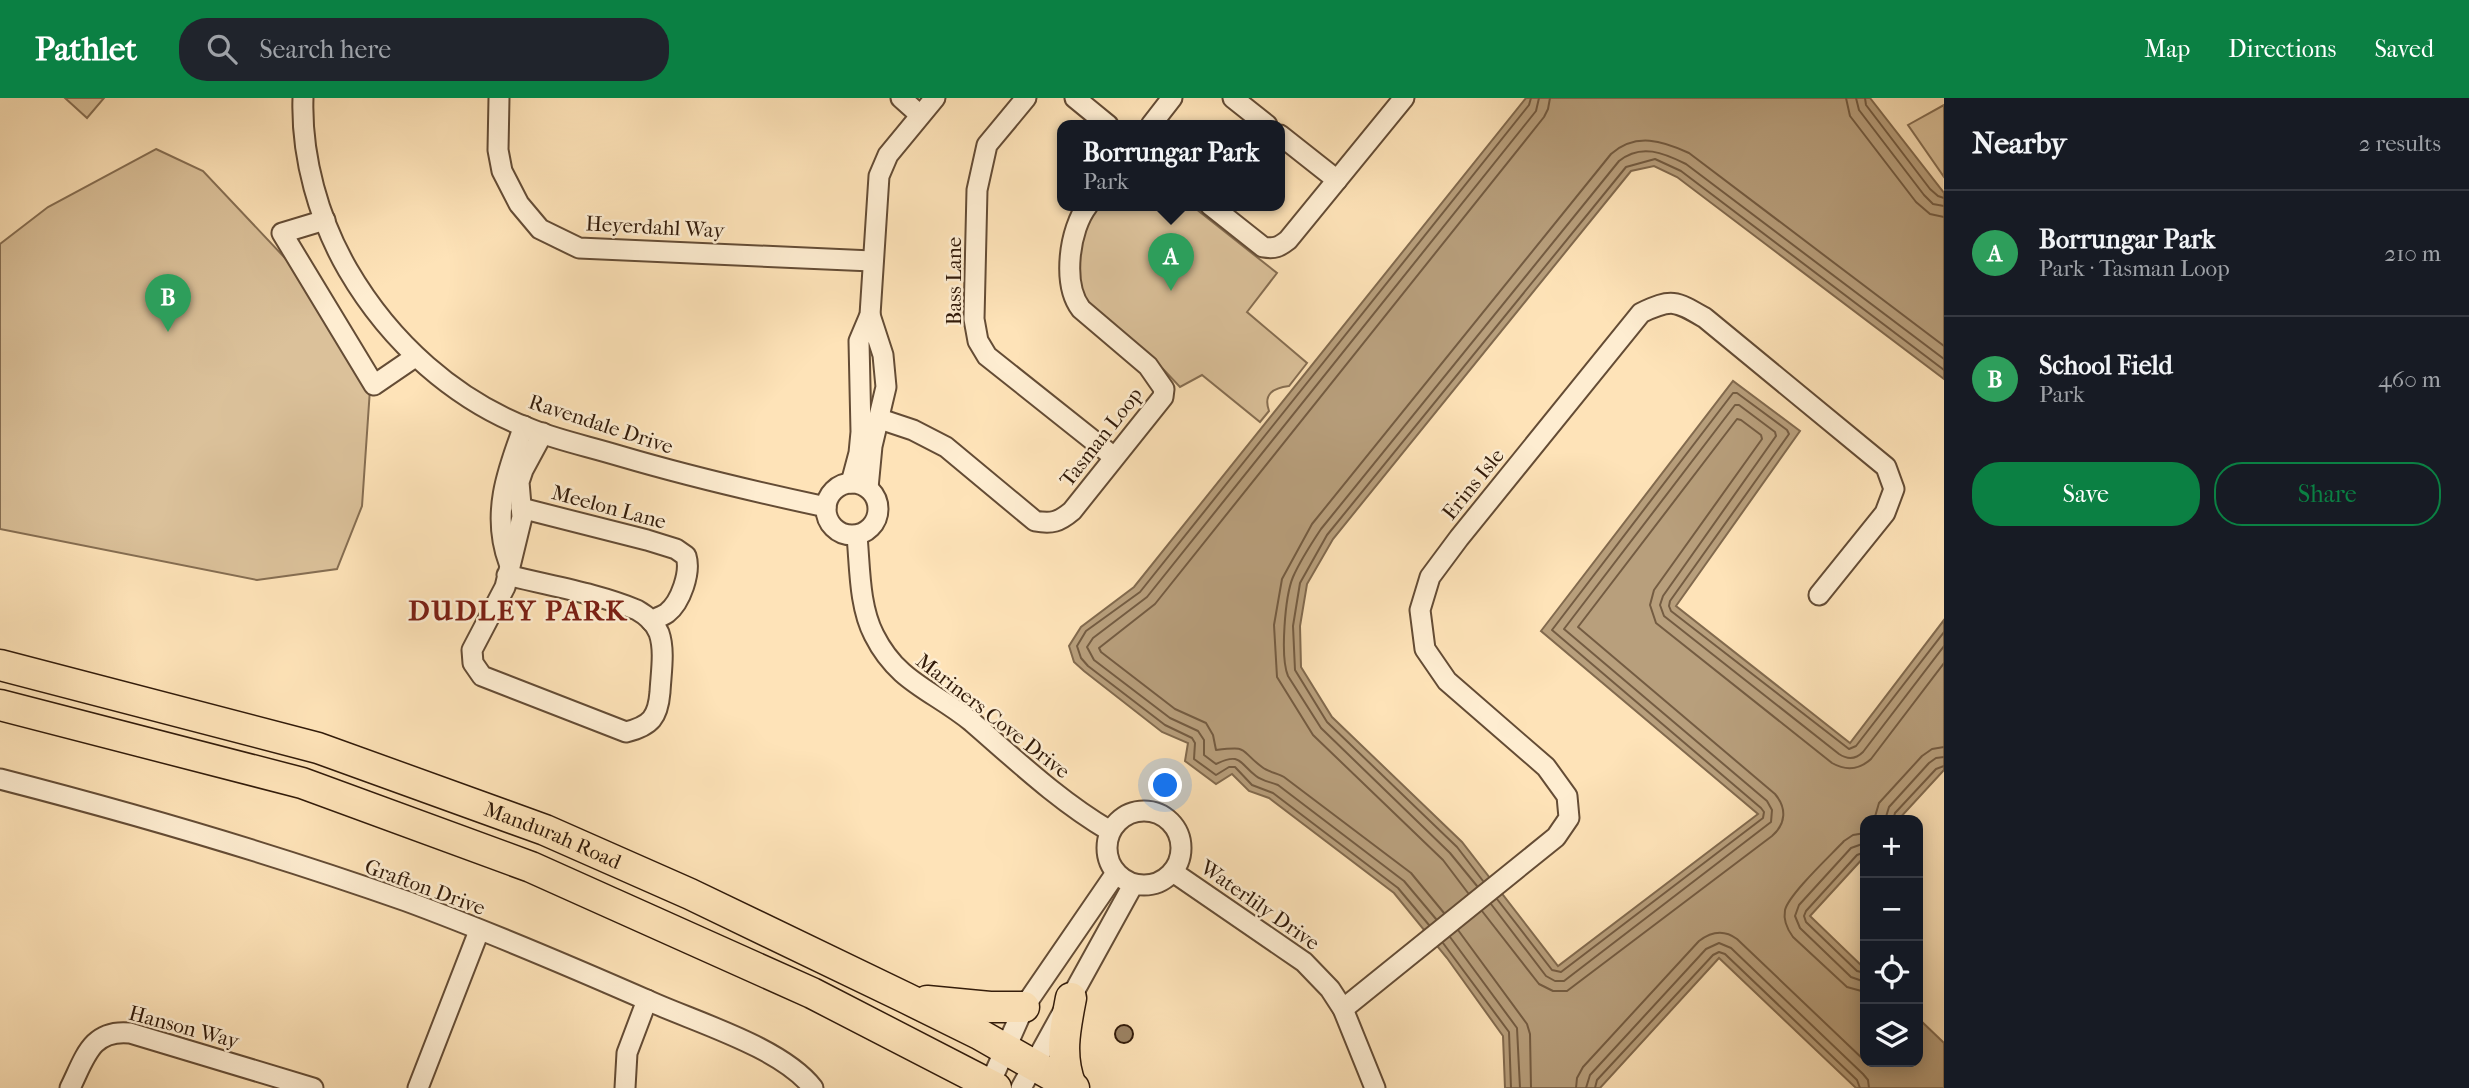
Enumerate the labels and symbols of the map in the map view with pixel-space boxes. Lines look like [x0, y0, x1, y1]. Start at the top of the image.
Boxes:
street label: Heyerdahl Way [585, 211, 726, 243]
pin: A [1148, 233, 1194, 291]
street label: Bass Lane [942, 237, 966, 325]
pin: B [145, 274, 191, 332]
street label: Tasman Loop [1055, 383, 1147, 491]
street label: Ravendale Drive [526, 389, 676, 459]
street label: Erins Isle [1437, 444, 1509, 524]
street label: Meelon Lane [549, 480, 669, 534]
district label: DUDLEY PARK [408, 594, 628, 627]
street label: Mariners Cove Drive [911, 649, 1075, 783]
your location [1148, 768, 1182, 802]
street label: Mandurah Road [481, 797, 625, 874]
street label: Grafton Drive [361, 854, 489, 920]
street label: Waterlily Drive [1195, 854, 1324, 955]
street label: Hanson Way [126, 1001, 243, 1053]

